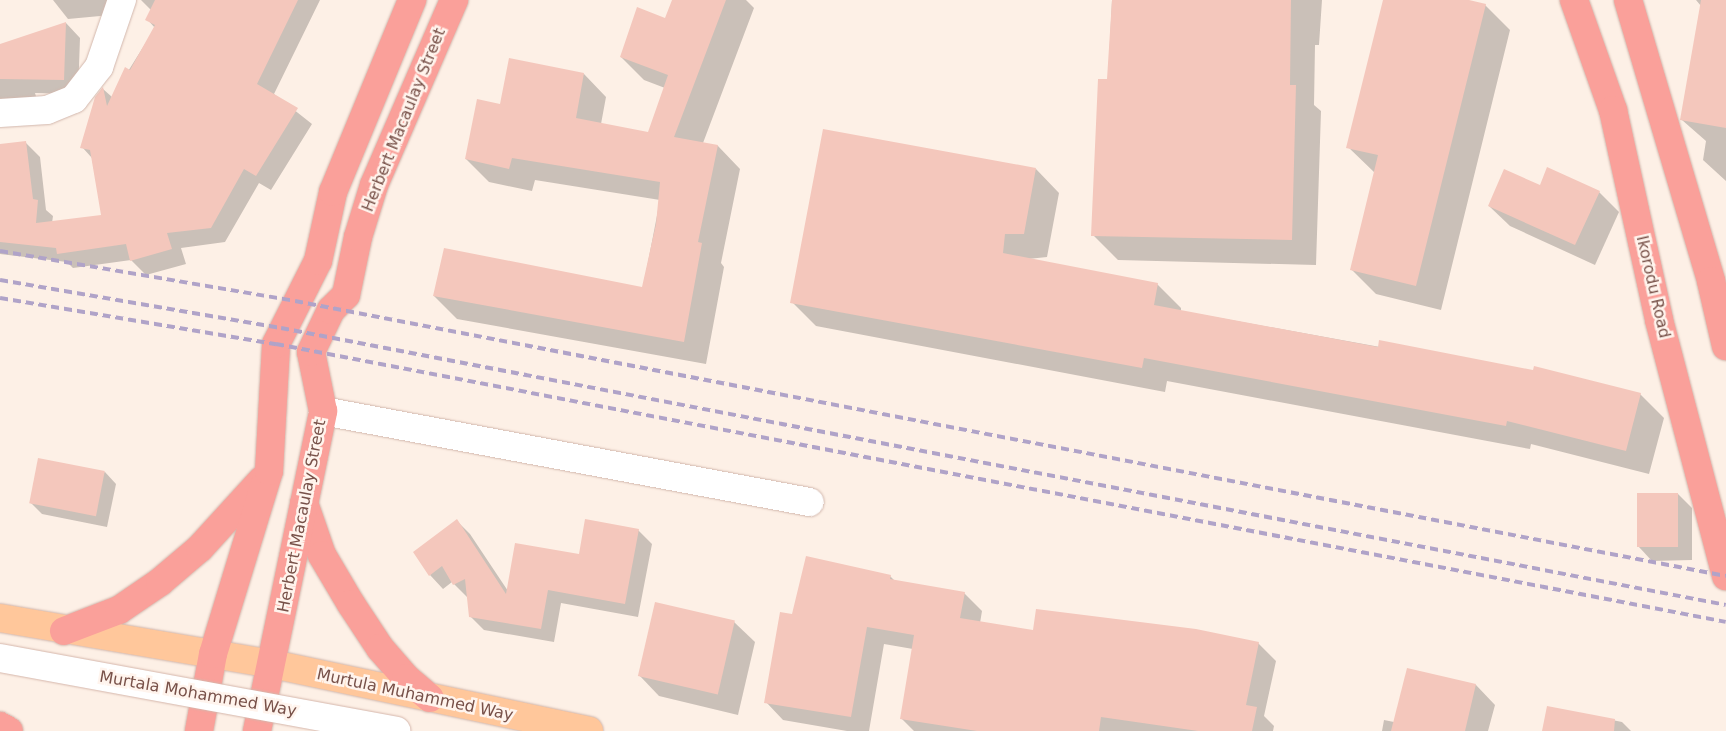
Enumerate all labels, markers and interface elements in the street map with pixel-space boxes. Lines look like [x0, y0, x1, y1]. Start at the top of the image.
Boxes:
street label: Herbert Macaulay Street [358, 25, 450, 215]
street label: Ikorodu Road [1632, 234, 1674, 340]
street label: Herbert Macaulay Street [274, 418, 330, 614]
street label: Murtula Muhammed Way [315, 665, 515, 725]
street label: Murtala Mohammed Way [98, 667, 298, 721]

